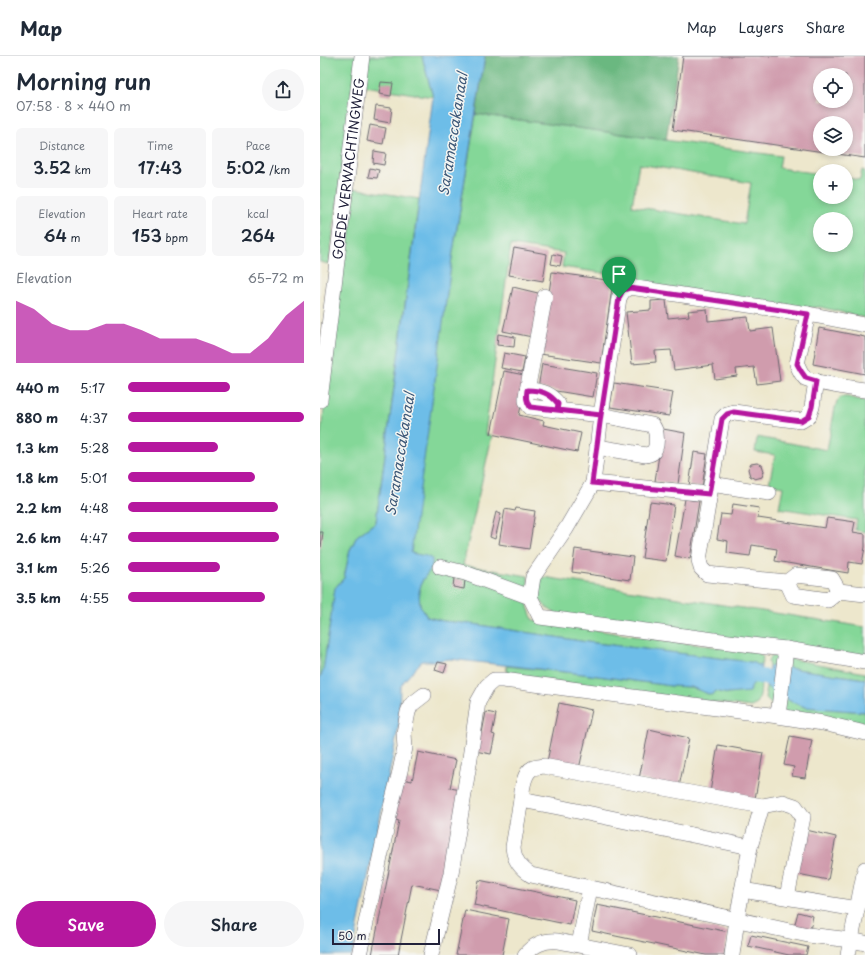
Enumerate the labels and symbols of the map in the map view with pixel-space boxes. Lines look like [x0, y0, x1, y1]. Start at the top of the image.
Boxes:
water label: Saramaccakanaal [432, 69, 473, 197]
street label: GOEDE VERWACHTINGWEG [327, 76, 368, 261]
pin [602, 257, 636, 298]
water label: Saramaccakanaal [379, 389, 420, 517]
scale bar [332, 927, 440, 946]

